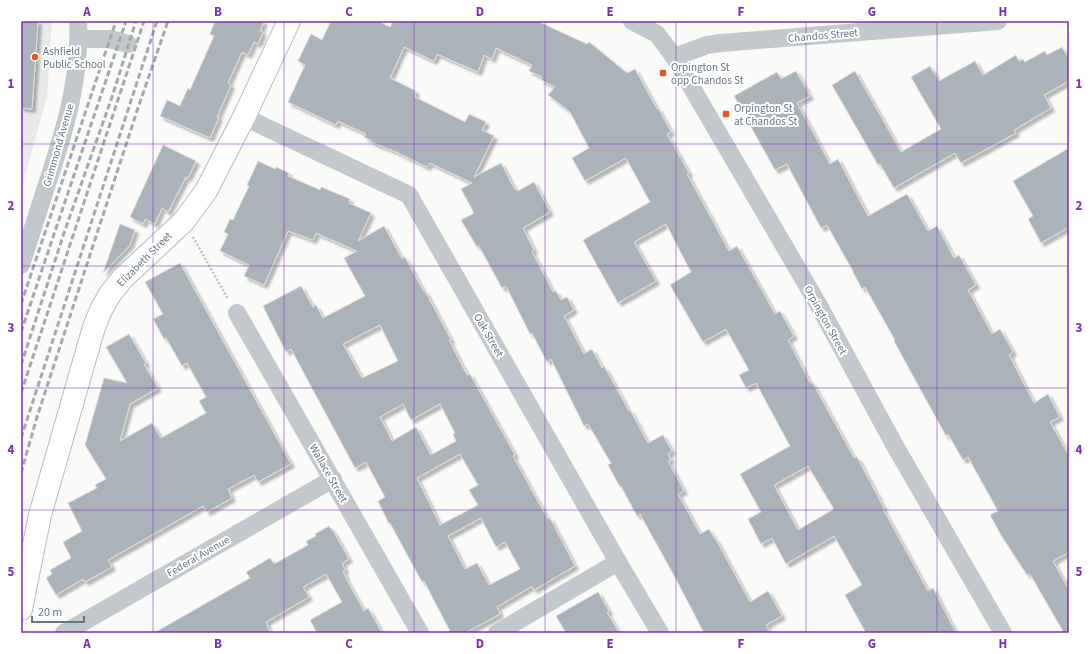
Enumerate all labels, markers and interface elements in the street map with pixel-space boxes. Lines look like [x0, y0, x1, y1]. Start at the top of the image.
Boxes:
text: A [82, 3, 91, 21]
text: B [214, 3, 222, 21]
text: C [345, 3, 353, 21]
text: D [476, 3, 484, 21]
text: E [606, 3, 614, 21]
text: F [738, 3, 745, 21]
text: G [868, 3, 876, 21]
text: H [999, 3, 1007, 21]
street label: Chandos Street [787, 25, 859, 46]
place label: Ashfield Public School [43, 44, 106, 72]
marker: Ashfield Public School [30, 52, 40, 62]
place label: Orpington St opp Chandos St [671, 60, 744, 88]
marker: Orpington St opp Chandos St [658, 68, 668, 78]
text: 1 [8, 75, 15, 93]
text: 1 [1076, 75, 1083, 93]
street label: Grimmond Avenue [39, 101, 78, 188]
place label: Orpington St at Chandos St [734, 101, 798, 129]
marker: Orpington St at Chandos St [721, 109, 731, 119]
text: 2 [8, 197, 15, 215]
text: 2 [1076, 197, 1083, 215]
street label: Elizabeth Street [114, 228, 175, 290]
street label: Orpington Street [800, 283, 851, 358]
street label: Oak Street [470, 311, 507, 360]
text: 3 [8, 319, 15, 337]
text: 3 [1076, 319, 1083, 337]
text: 4 [8, 441, 15, 459]
street label: Wallace Street [306, 441, 351, 505]
text: 4 [1076, 441, 1083, 459]
street label: Federal Avenue [164, 532, 233, 581]
text: 5 [8, 563, 15, 581]
text: 5 [1076, 563, 1083, 581]
scale bar [32, 598, 84, 624]
text: 20 m [38, 604, 62, 621]
text: A [82, 635, 91, 653]
text: B [214, 635, 222, 653]
text: C [345, 635, 353, 653]
text: D [476, 635, 484, 653]
text: E [606, 635, 614, 653]
text: F [738, 635, 745, 653]
text: G [868, 635, 876, 653]
text: H [999, 635, 1007, 653]

